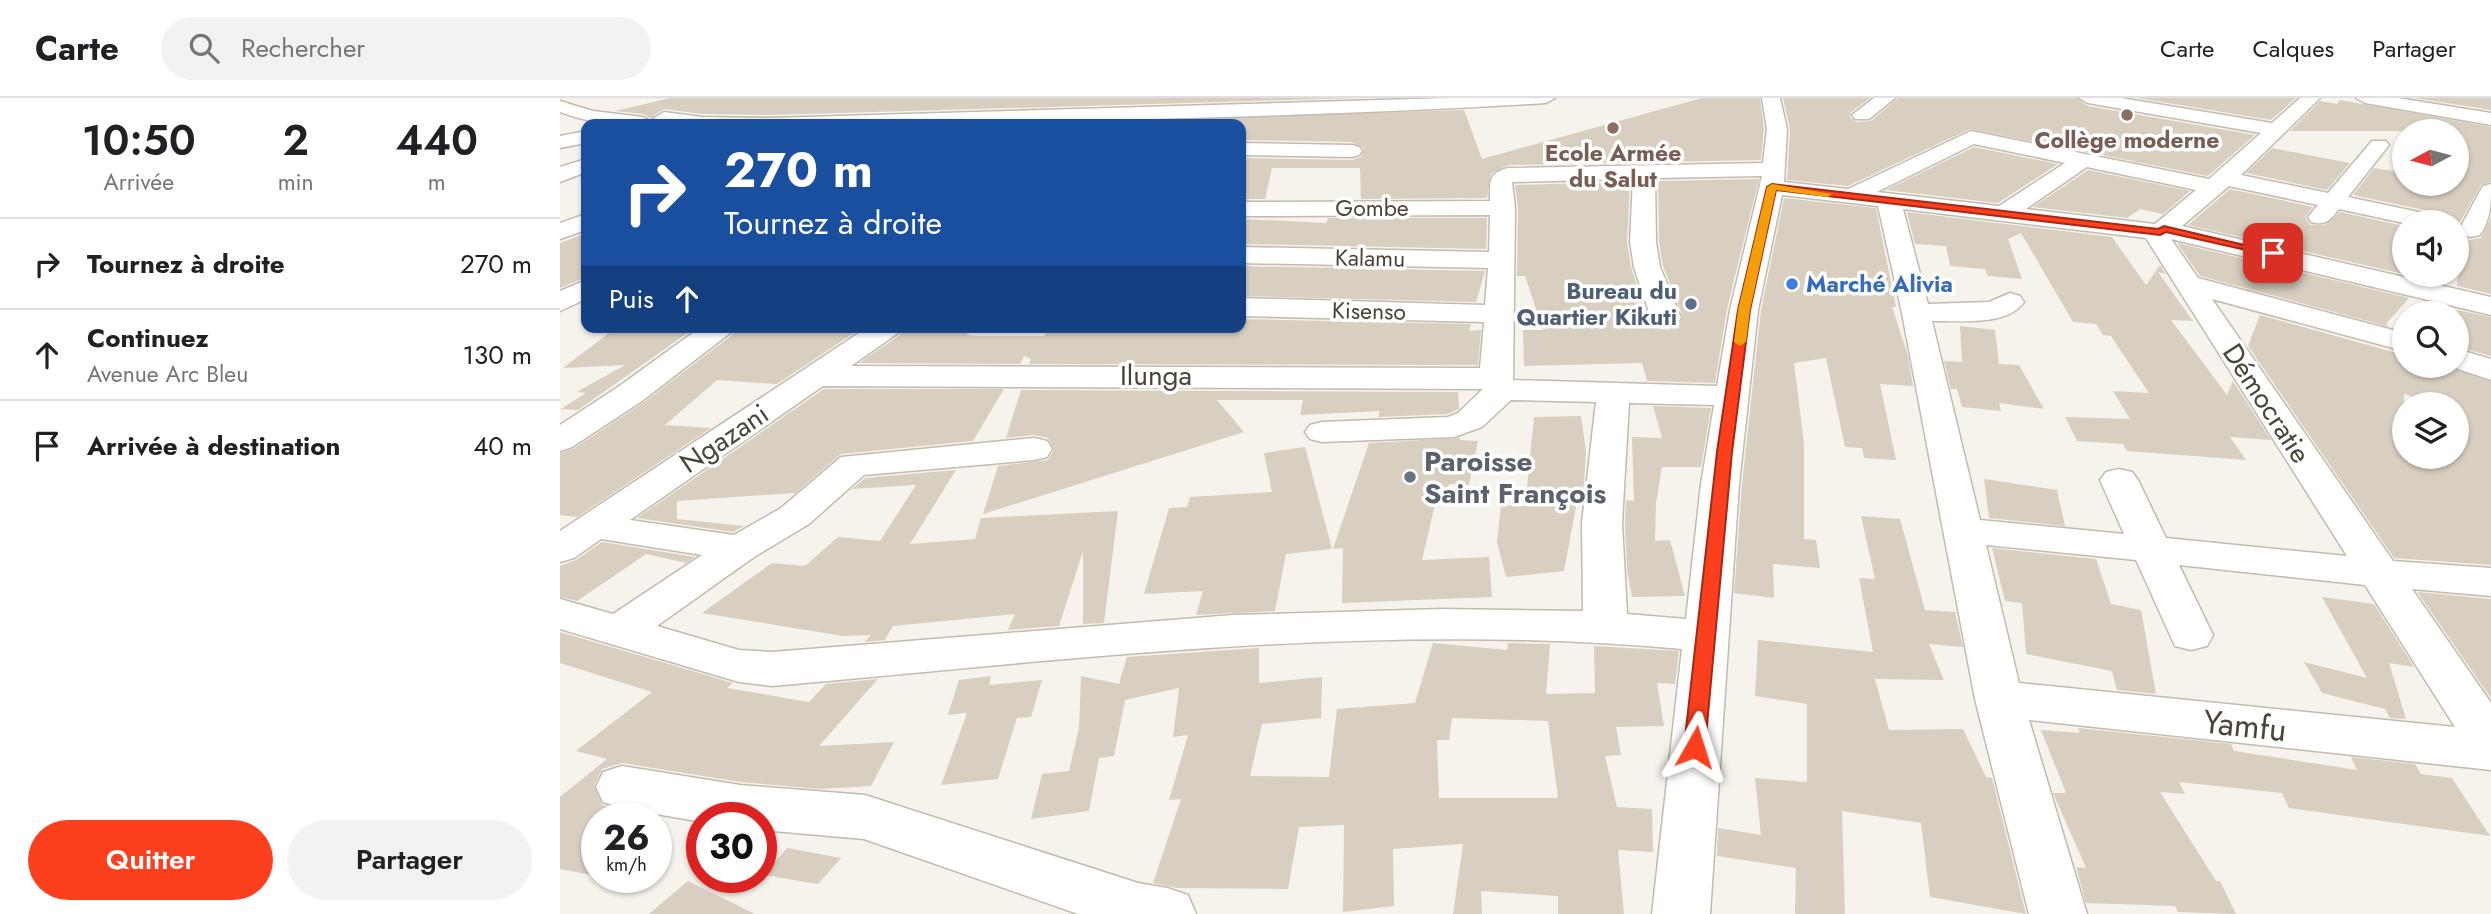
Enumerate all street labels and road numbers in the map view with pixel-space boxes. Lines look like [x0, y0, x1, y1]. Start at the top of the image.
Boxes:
street label: Gombe [1335, 191, 1409, 225]
street label: Kalamu [1334, 240, 1406, 276]
street label: Kisenso [1332, 293, 1406, 329]
street label: Démocratie [2212, 335, 2321, 471]
street label: Ilunga [1120, 355, 1192, 396]
street label: Ngazani [672, 394, 777, 483]
street label: Yamfu [2201, 698, 2289, 753]

